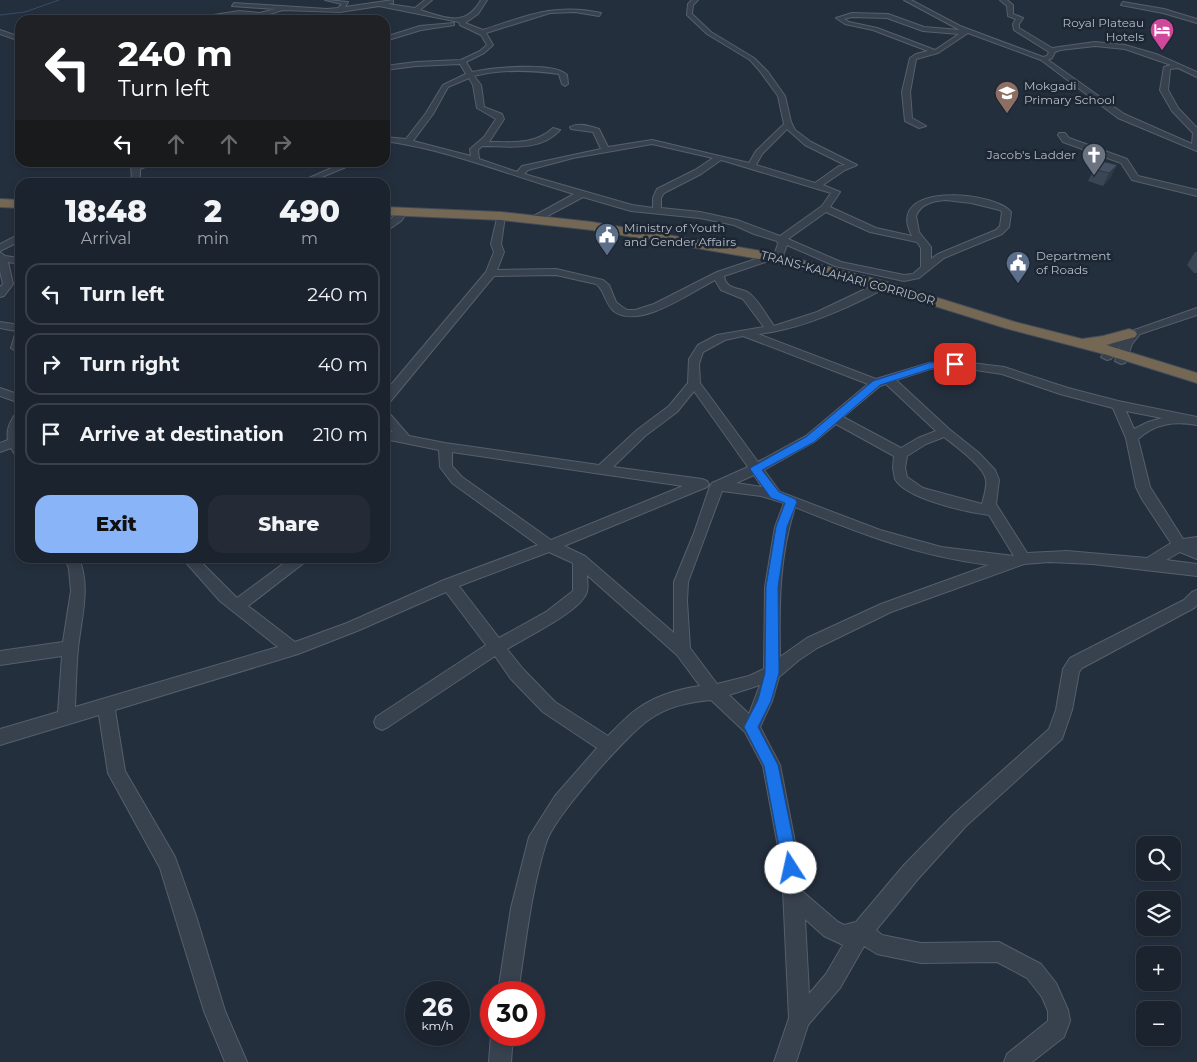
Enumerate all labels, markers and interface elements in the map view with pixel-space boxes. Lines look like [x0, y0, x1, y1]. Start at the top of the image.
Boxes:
place label: Royal Plateau Hotels [1062, 15, 1144, 44]
hotel icon: Royal Plateau Hotels [1149, 17, 1175, 51]
text: 240 m [118, 32, 233, 75]
icon: left [35, 35, 100, 100]
text: Turn left [118, 75, 210, 102]
place label: Mokgadi Primary School [1024, 78, 1115, 107]
school or university icon: Mokgadi Primary School [994, 80, 1020, 114]
icon: left [109, 130, 137, 158]
icon: ahead [162, 130, 190, 158]
icon: ahead [215, 130, 243, 158]
icon: right [268, 130, 296, 158]
church icon: Jacob's Ladder [1081, 142, 1107, 176]
place label: Jacob's Ladder [986, 147, 1076, 162]
text: 18:48 [65, 193, 147, 230]
text: 2 [204, 193, 222, 230]
text: 490 [279, 193, 340, 230]
place label: Ministry of Youth and Gender Affairs [624, 220, 736, 249]
public building icon: Ministry of Youth and Gender Affairs [594, 222, 620, 256]
text: Arrival [81, 229, 131, 248]
text: min [197, 229, 229, 248]
text: m [301, 229, 318, 248]
street label: TRANS-KALAHARI CORRIDOR [759, 247, 937, 308]
place label: Department of Roads [1036, 248, 1111, 277]
public building icon: Department of Roads [1005, 250, 1031, 284]
icon: left [37, 280, 65, 308]
text: Turn left [80, 283, 165, 306]
text: 240 m [307, 283, 368, 306]
pin [934, 343, 976, 385]
icon: right [37, 350, 65, 378]
icon: arrive [941, 350, 969, 378]
text: Turn right [80, 353, 180, 376]
text: 40 m [318, 353, 368, 376]
icon: arrive [37, 420, 65, 448]
text: Arrive at destination [80, 423, 284, 446]
text: 210 m [313, 423, 368, 446]
button: Exit [35, 495, 198, 553]
button: Share [208, 495, 370, 553]
map controls [1136, 836, 1181, 1046]
button: search [1136, 836, 1181, 881]
position arrow [764, 841, 816, 893]
button: layers [1136, 891, 1181, 936]
button: + [1136, 946, 1181, 991]
speed limit sign: 30 [480, 981, 545, 1046]
text: 26 [422, 992, 453, 1022]
button: − [1136, 1001, 1181, 1046]
text: km/h [421, 1018, 454, 1033]

